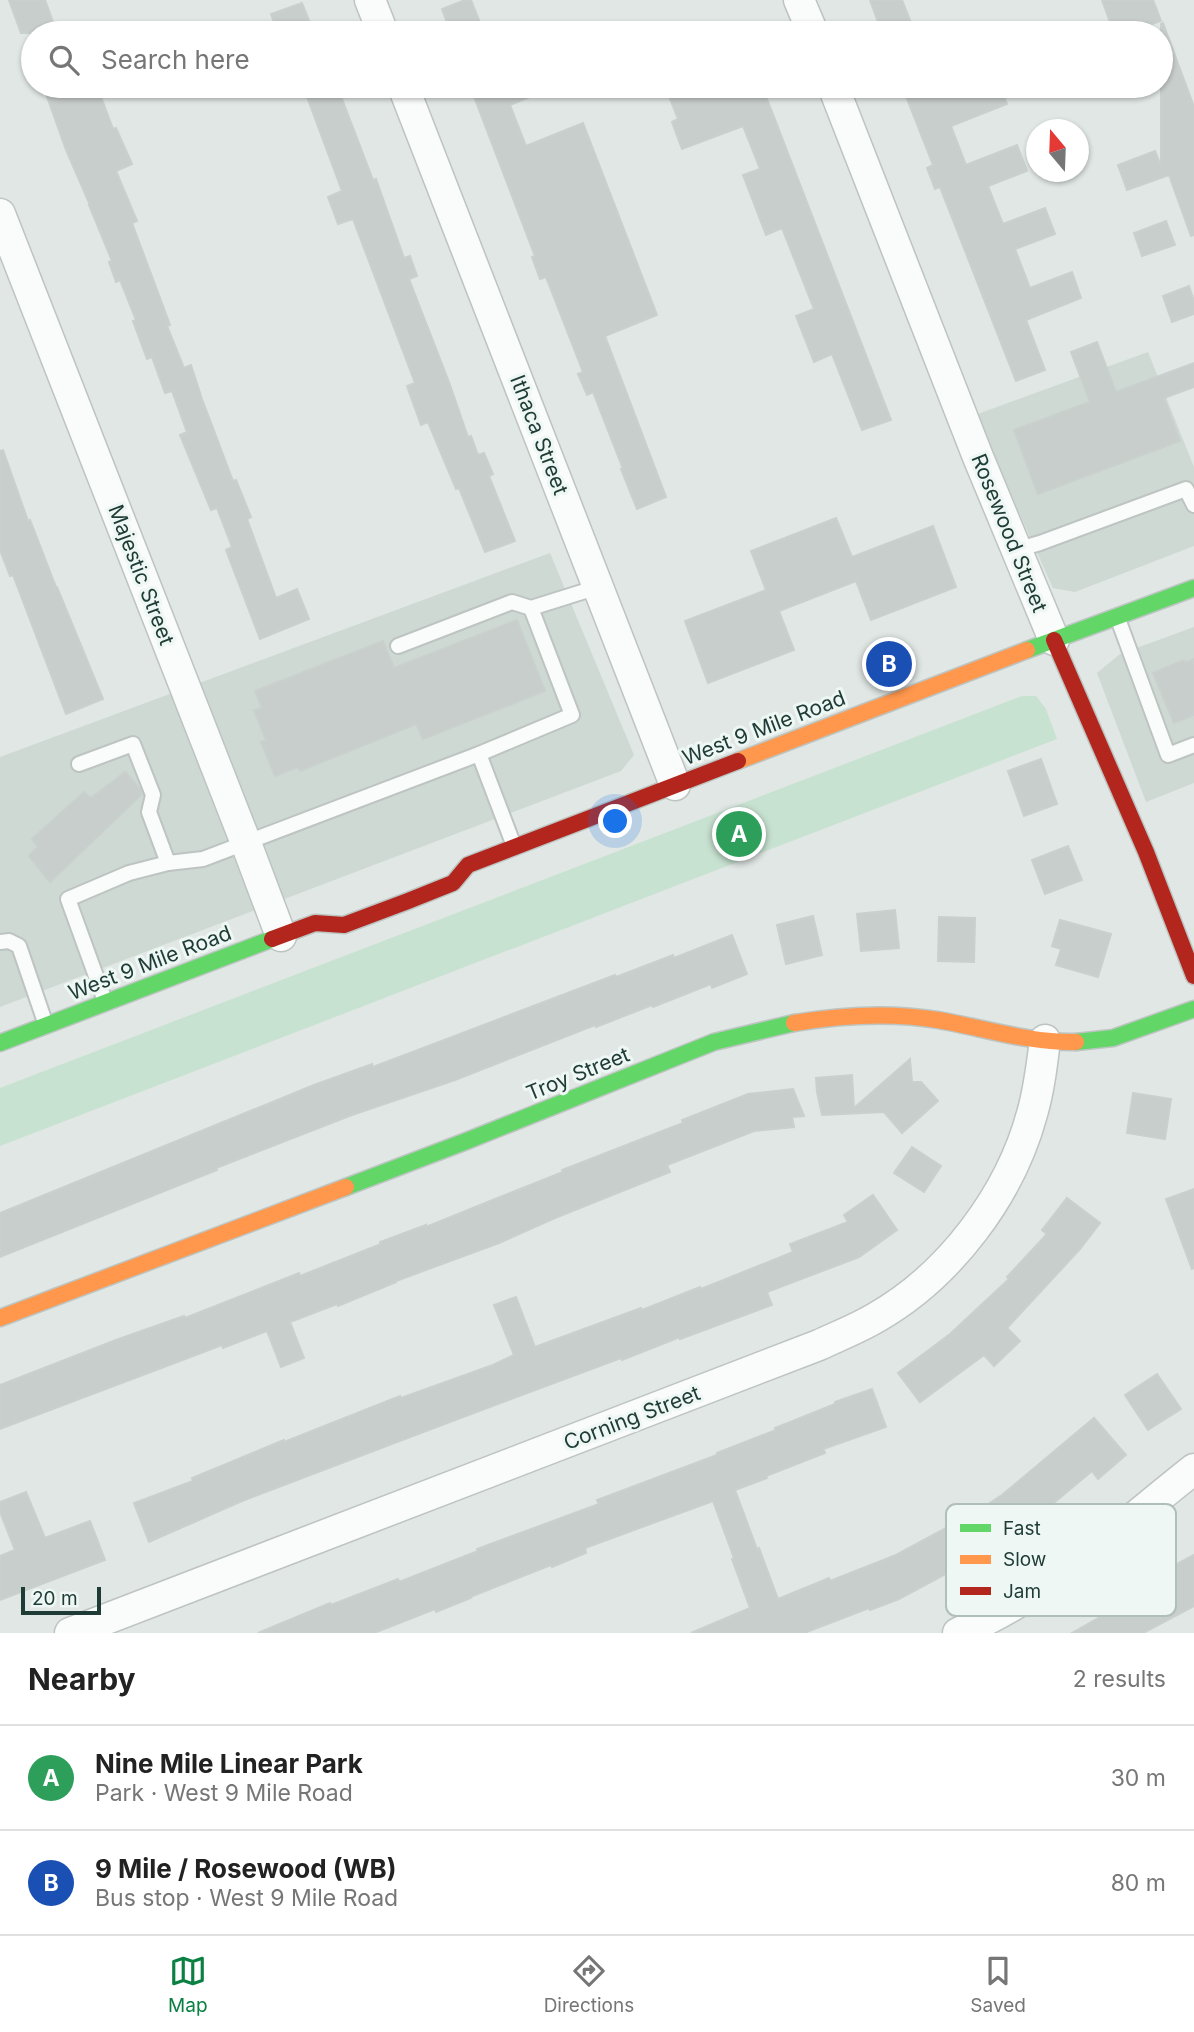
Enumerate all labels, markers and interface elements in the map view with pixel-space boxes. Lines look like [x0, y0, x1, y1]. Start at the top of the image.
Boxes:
search box [21, 21, 1173, 98]
icon: search [45, 41, 83, 79]
text: Search here [101, 44, 250, 75]
north arrow [1026, 119, 1089, 182]
street label: Ithaca Street [505, 371, 574, 498]
street label: Rosewood Street [966, 450, 1053, 616]
street label: Majestic Street [103, 501, 180, 649]
pin: B [866, 638, 912, 690]
street label: West 9 Mile Road [679, 685, 849, 770]
your location [598, 804, 632, 838]
pin: A [716, 808, 762, 860]
street label: West 9 Mile Road [65, 920, 235, 1005]
street label: Troy Street [523, 1041, 633, 1106]
street label: Corning Street [560, 1380, 704, 1455]
legend [946, 1504, 1176, 1616]
text: Fast [1003, 1517, 1041, 1540]
text: Slow [1003, 1548, 1046, 1571]
text: Jam [1003, 1580, 1041, 1603]
scale bar [21, 1584, 102, 1616]
text: 20 m [32, 1587, 78, 1610]
text: Nearby [28, 1661, 136, 1697]
text: 2 results [1073, 1665, 1166, 1693]
text: Nine Mile Linear Park [95, 1748, 363, 1779]
text: A [42, 1764, 60, 1792]
text: 30 m [1111, 1764, 1166, 1792]
text: Park · West 9 Mile Road [95, 1779, 353, 1807]
text: 9 Mile / Rosewood (WB) [95, 1853, 397, 1884]
text: B [43, 1869, 59, 1897]
text: 80 m [1111, 1869, 1166, 1897]
text: Bus stop · West 9 Mile Road [95, 1884, 398, 1912]
tab: Map [168, 1952, 208, 2017]
tab: Directions [544, 1952, 634, 2017]
tab: Saved [970, 1952, 1026, 2017]

